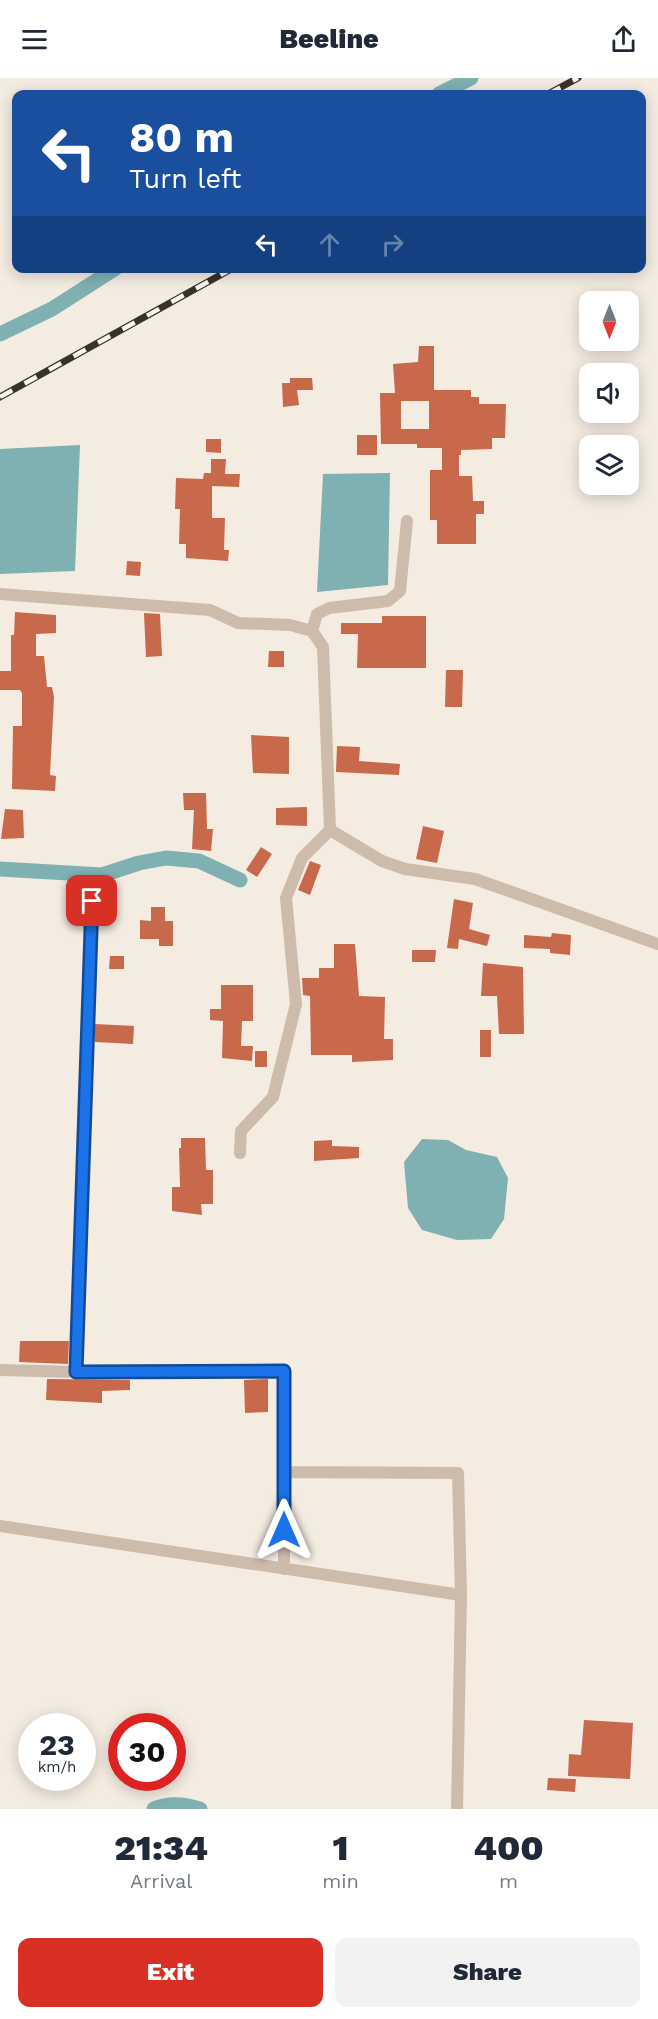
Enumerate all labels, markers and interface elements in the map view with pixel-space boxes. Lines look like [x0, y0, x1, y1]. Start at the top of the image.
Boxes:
icon: menu [18, 23, 51, 56]
text: Beeline [279, 23, 379, 55]
icon: share [607, 23, 640, 56]
text: 80 m [129, 113, 234, 162]
icon: left [30, 114, 108, 192]
text: Turn left [129, 163, 241, 195]
icon: left [250, 228, 283, 261]
icon: ahead [313, 228, 346, 261]
icon: right [376, 228, 409, 261]
north arrow [579, 291, 639, 351]
map controls [579, 291, 639, 495]
button: sound [579, 363, 639, 423]
button: layers [579, 435, 639, 495]
pin [66, 875, 117, 926]
icon: arrive [75, 884, 108, 917]
position arrow [252, 1498, 316, 1562]
speed limit sign: 30 [108, 1713, 186, 1791]
text: 23 [39, 1727, 75, 1762]
text: km/h [38, 1758, 76, 1776]
text: 21:34 [114, 1827, 208, 1869]
text: 1 [333, 1827, 349, 1869]
text: 400 [473, 1827, 544, 1869]
text: Arrival [130, 1869, 192, 1893]
text: min [322, 1869, 359, 1893]
text: m [499, 1869, 518, 1893]
button: Exit [18, 1938, 323, 2007]
button: Share [335, 1938, 640, 2007]

